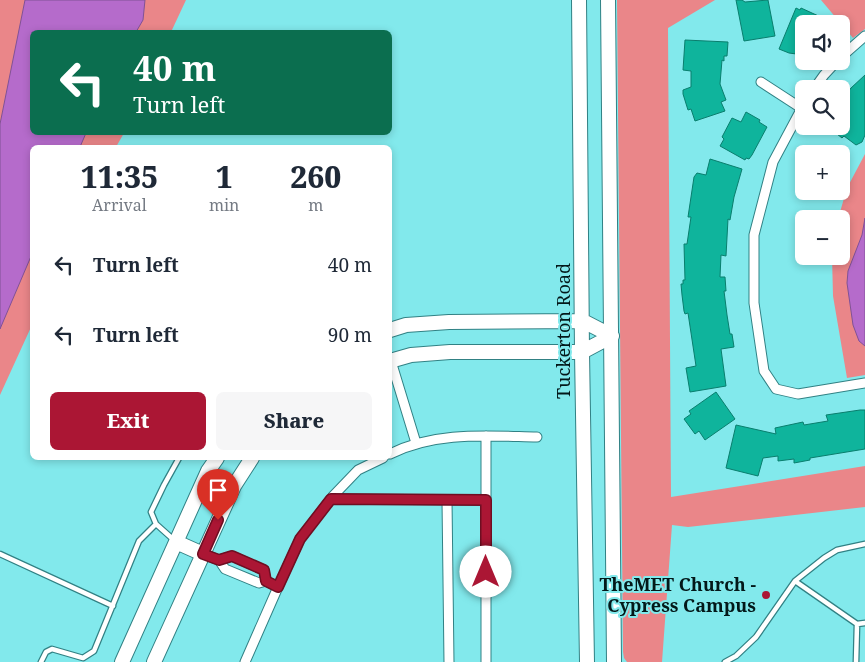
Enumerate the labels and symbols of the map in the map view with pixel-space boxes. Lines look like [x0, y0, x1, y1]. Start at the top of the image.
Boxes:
street label: Tuckerton Road [551, 263, 575, 399]
pin [197, 469, 239, 520]
position arrow [459, 545, 511, 597]
place label: TheMET Church - Cypress Campus [599, 572, 756, 617]
marker: TheMET Church - Cypress Campus [760, 589, 772, 601]

